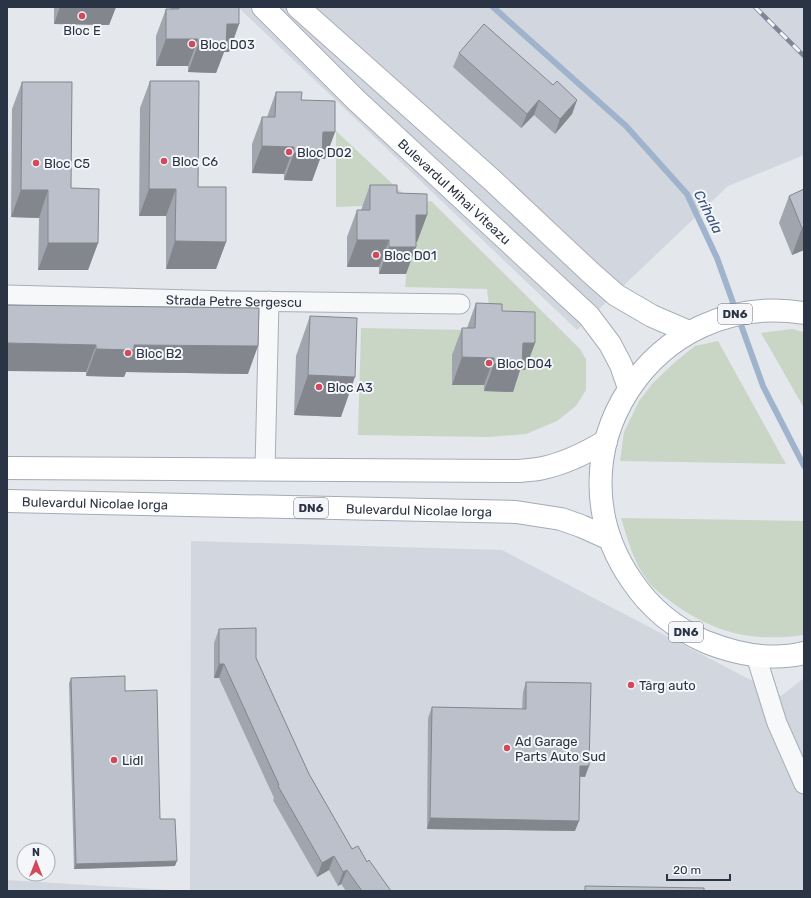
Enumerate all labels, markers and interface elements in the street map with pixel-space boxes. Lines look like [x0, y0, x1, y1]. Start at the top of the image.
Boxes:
marker: Bloc E [77, 11, 87, 21]
place label: Bloc E [63, 23, 101, 38]
place label: Bloc D03 [200, 37, 255, 52]
marker: Bloc D03 [187, 39, 197, 49]
street label: Bulevardul Mihai Viteazu [395, 136, 514, 247]
place label: Bloc D02 [297, 145, 352, 160]
marker: Bloc D02 [284, 147, 294, 157]
place label: Bloc C6 [172, 154, 218, 169]
place label: Bloc C5 [44, 156, 90, 171]
marker: Bloc C6 [159, 156, 169, 166]
marker: Bloc C5 [31, 158, 41, 168]
water label: Crihala [690, 187, 726, 237]
place label: Bloc D01 [384, 248, 436, 263]
marker: Bloc D01 [371, 250, 381, 260]
street label: Strada Petre Sergescu [166, 292, 302, 310]
road number: DN6 [718, 304, 752, 324]
place label: Bloc B2 [136, 346, 182, 361]
marker: Bloc B2 [123, 348, 133, 358]
place label: Bloc D04 [497, 356, 552, 371]
marker: Bloc D04 [484, 358, 494, 368]
place label: Bloc A3 [327, 380, 373, 395]
marker: Bloc A3 [314, 382, 324, 392]
street label: Bulevardul Nicolae Iorga [22, 494, 168, 513]
road number: DN6 [294, 498, 328, 518]
street label: Bulevardul Nicolae Iorga [346, 501, 492, 520]
road number: DN6 [669, 622, 703, 642]
place label: Târg auto [639, 678, 696, 694]
marker: Târg auto [626, 680, 636, 690]
place label: Ad Garage Parts Auto Sud [515, 734, 606, 764]
marker: Ad Garage Parts Auto Sud [502, 743, 512, 753]
place label: Lidl [122, 753, 143, 768]
marker: Lidl [109, 755, 119, 765]
north arrow [16, 842, 56, 882]
text: N [32, 846, 40, 859]
scale bar [667, 856, 730, 882]
text: 20 m [673, 863, 701, 877]

